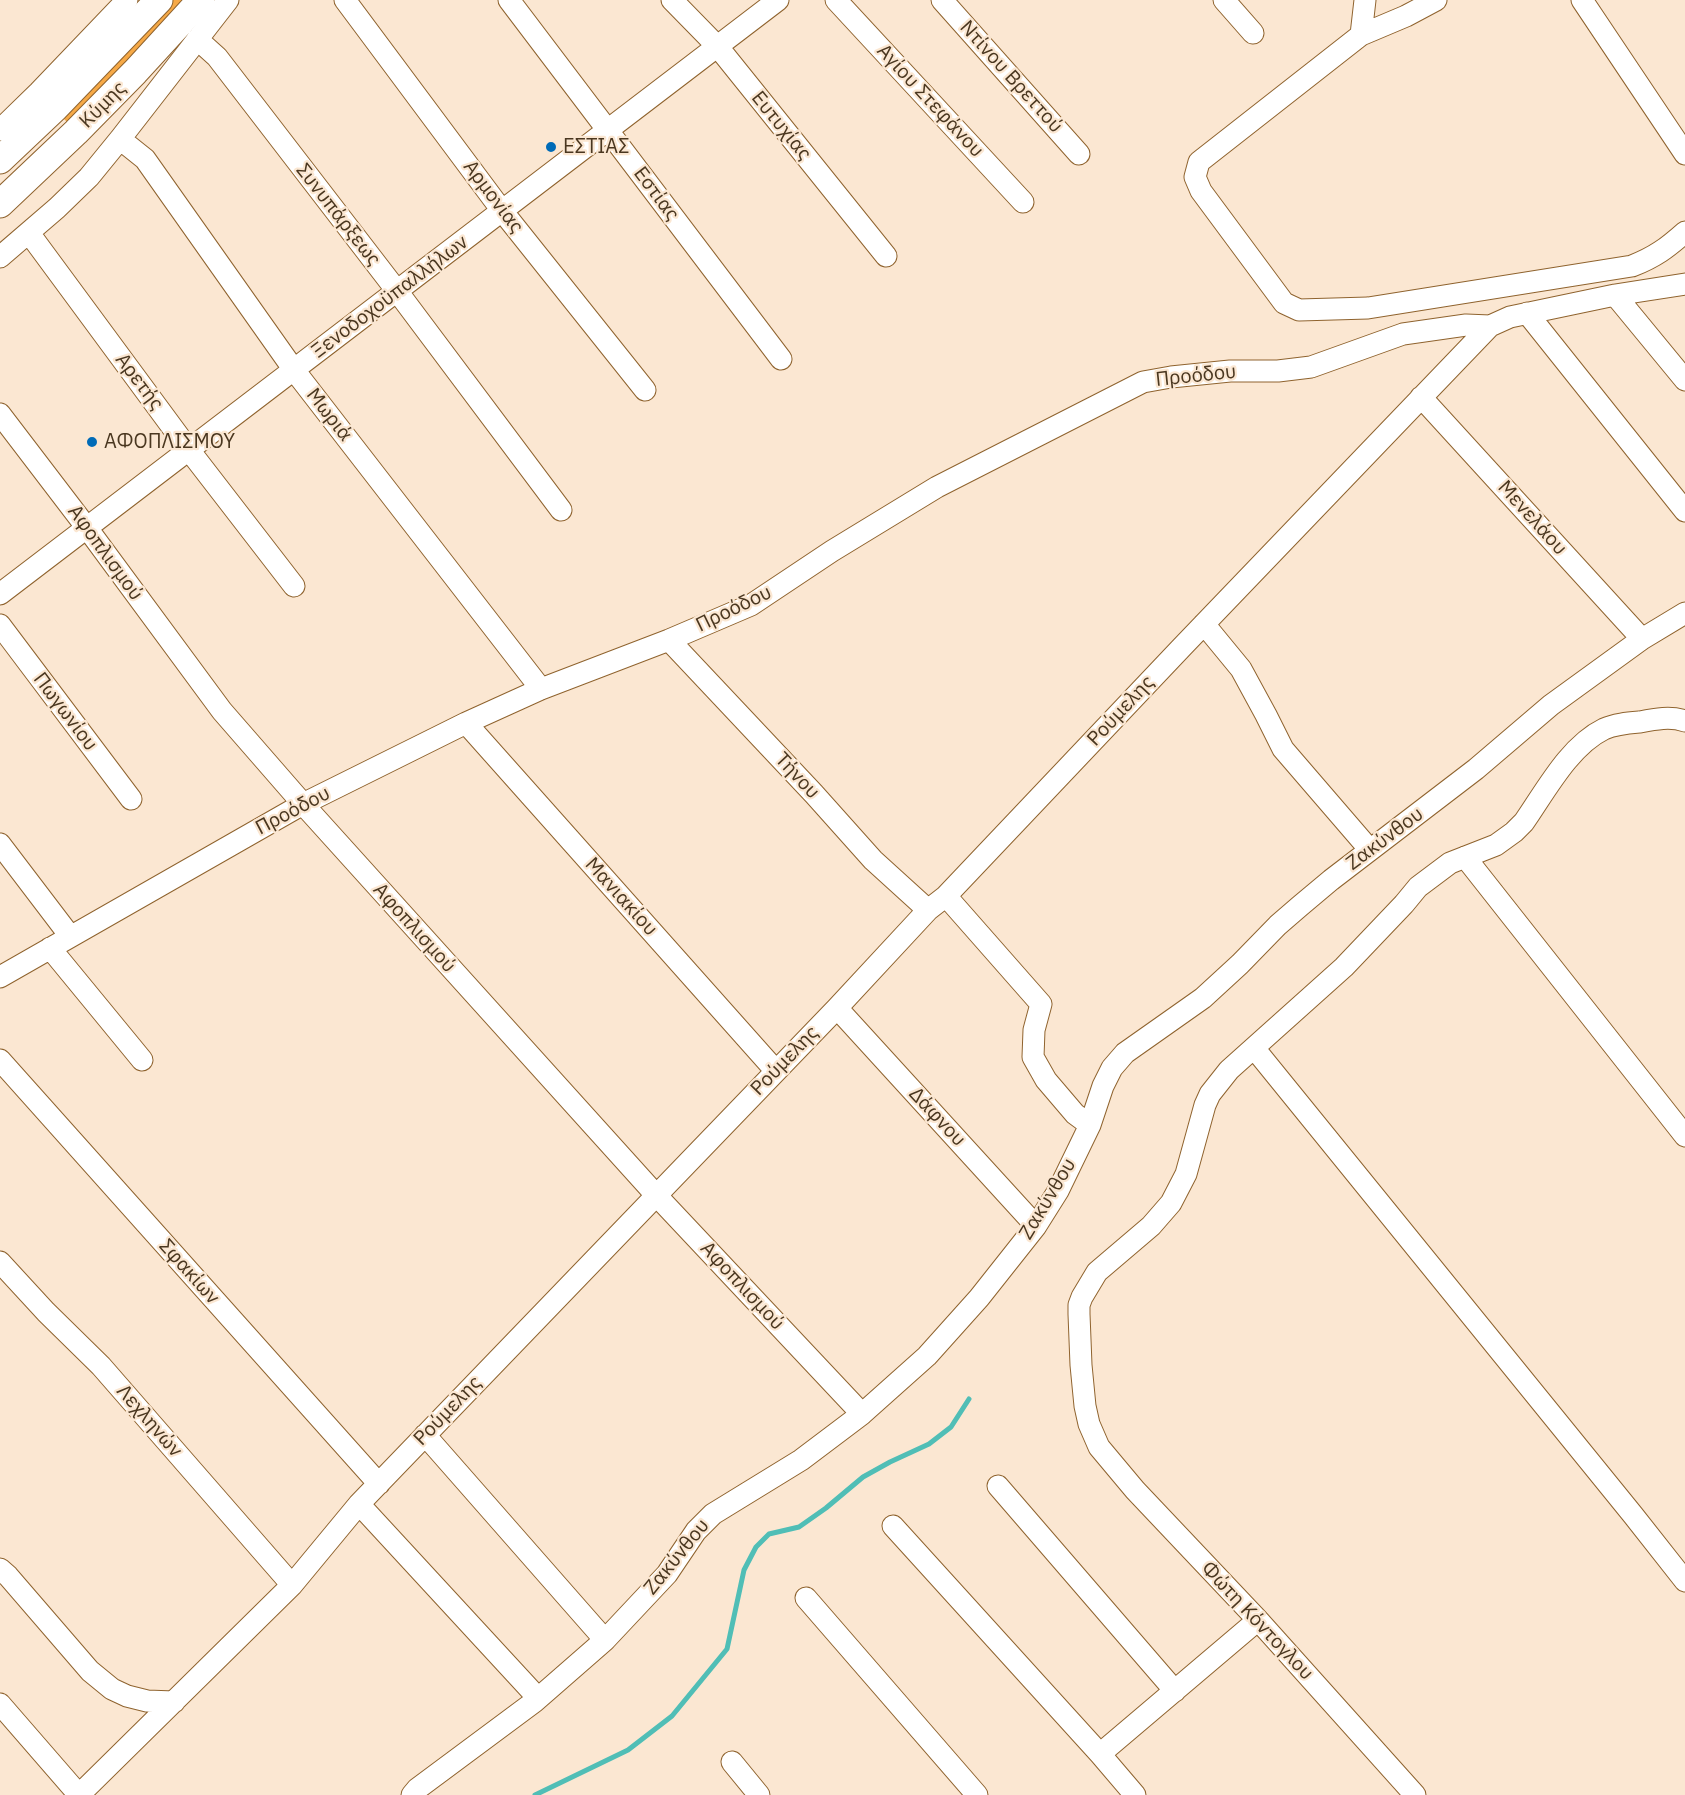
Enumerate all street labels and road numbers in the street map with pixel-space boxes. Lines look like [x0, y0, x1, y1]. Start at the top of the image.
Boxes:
street label: Ντίνου Βρεττού [954, 16, 1068, 138]
street label: Αγίου Στεφάνου [871, 39, 989, 163]
street label: Κύμης [75, 77, 131, 133]
street label: Ευτυχίας [746, 87, 816, 165]
street label: Αρμονίας [458, 156, 528, 238]
street label: Συνυπάρξεως [291, 159, 385, 271]
street label: Εστίας [628, 162, 684, 226]
street label: Ξενοδοχοϋπαλλήλων [307, 230, 473, 364]
street label: Αρετής [110, 349, 168, 415]
street label: Προόδου [1154, 360, 1238, 392]
street label: Μωριά [301, 384, 357, 446]
street label: Μενελάου [1492, 476, 1572, 560]
street label: Αφοπλισμού [62, 501, 148, 605]
street label: Προόδου [692, 580, 776, 638]
street label: Πωγωνίου [28, 668, 102, 756]
street label: Ρούμελης [1082, 671, 1160, 751]
street label: Τήνου [770, 748, 824, 804]
street label: Προόδου [252, 781, 334, 841]
street label: Ζακύνθου [1342, 802, 1428, 876]
street label: Μανιακίου [580, 853, 662, 941]
street label: Αφοπλισμού [368, 878, 460, 978]
street label: Ρούμελης [746, 1021, 824, 1101]
street label: Δάφνου [904, 1082, 970, 1152]
street label: Ζακύνθου [1014, 1154, 1082, 1244]
street label: Σφακίων [154, 1235, 224, 1309]
street label: Αφοπλισμού [695, 1237, 789, 1335]
street label: Ρούμελης [409, 1371, 487, 1451]
street label: Λεχληνών [111, 1380, 187, 1462]
street label: Ζακύνθου [639, 1514, 715, 1600]
street label: Φώτη Κόντογλου [1196, 1557, 1318, 1685]

